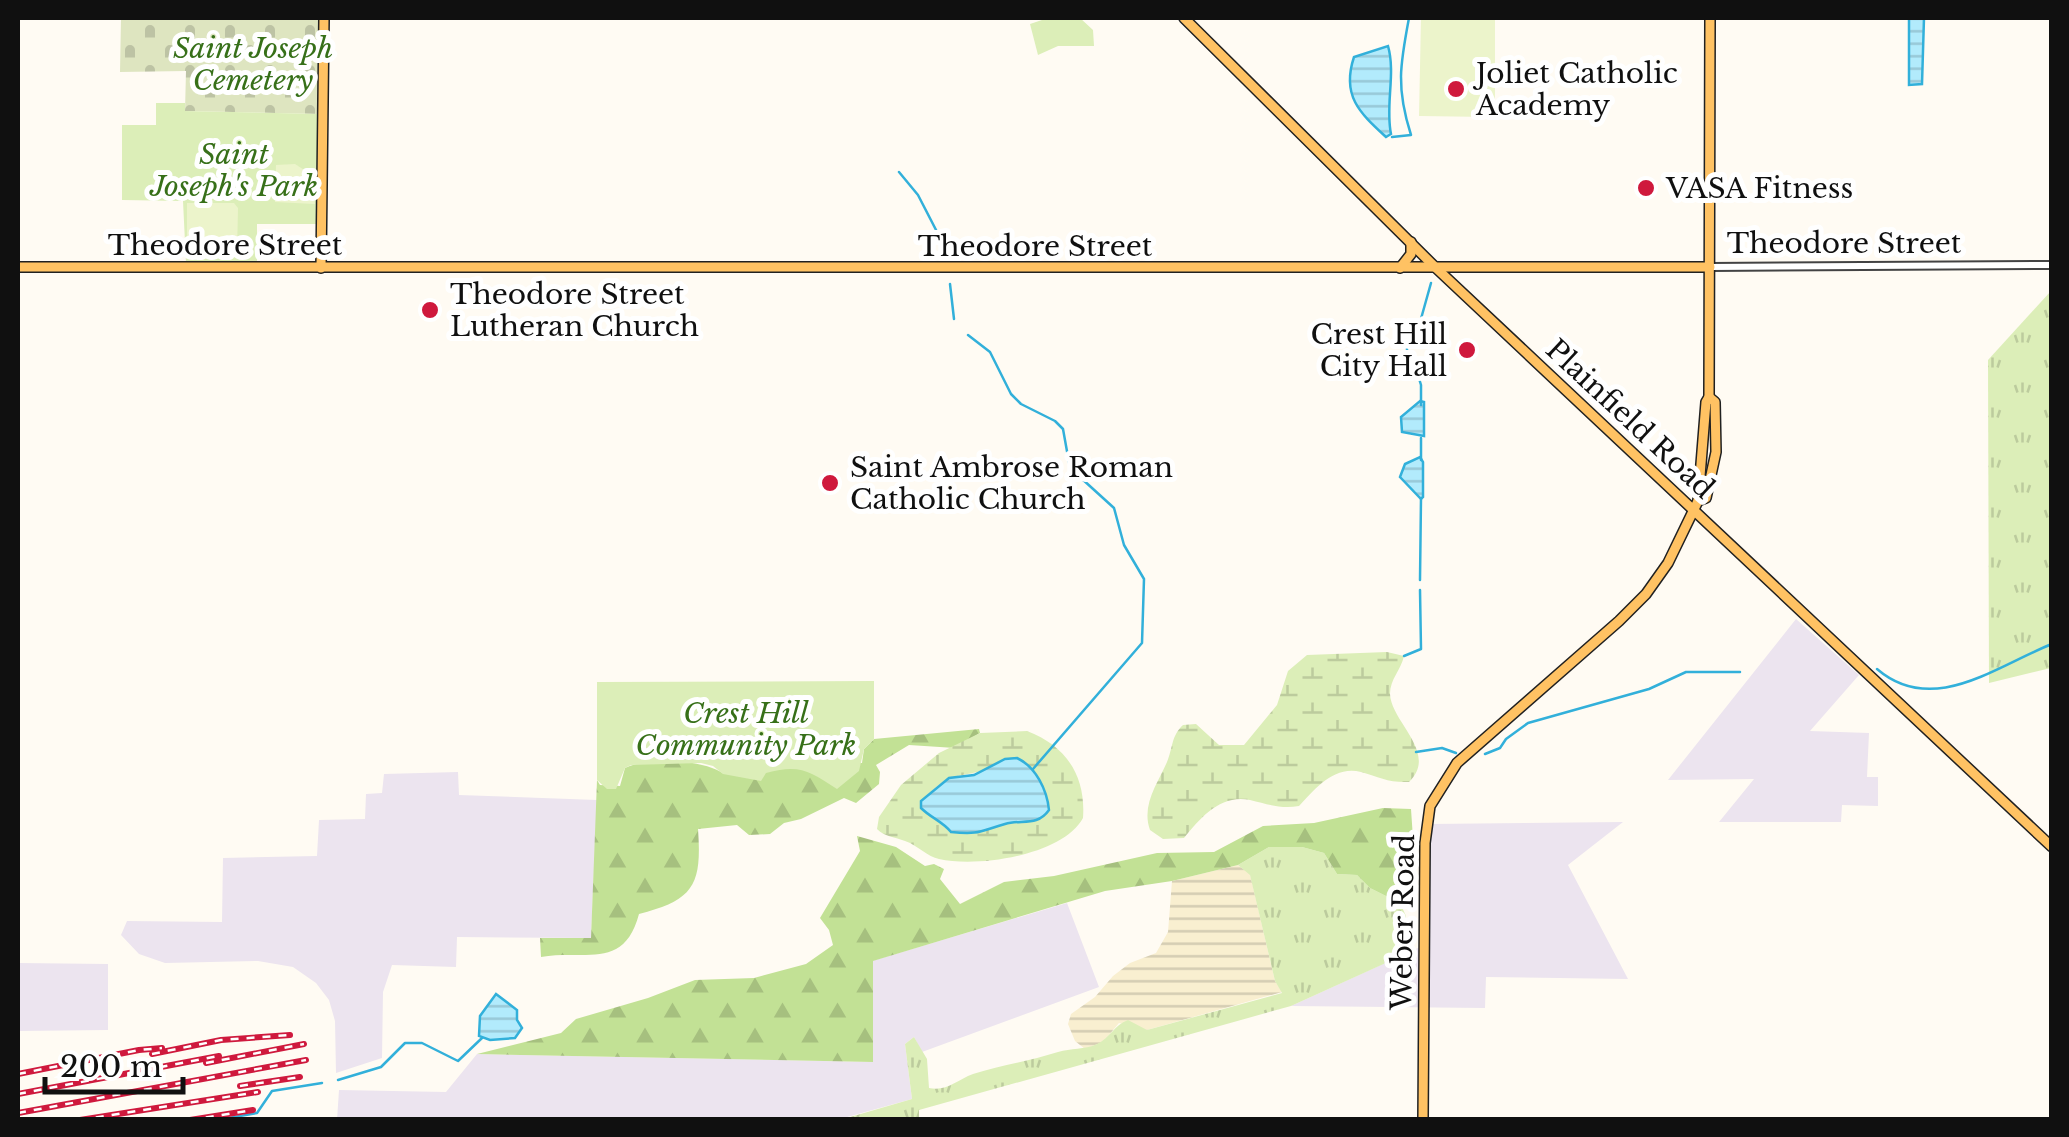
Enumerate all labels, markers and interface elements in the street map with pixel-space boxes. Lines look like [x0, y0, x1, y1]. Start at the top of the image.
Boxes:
park label: Saint Joseph Cemetery [173, 31, 333, 98]
place label: Joliet Catholic Academy [1472, 56, 1678, 123]
marker: Joliet Catholic Academy [1445, 78, 1467, 100]
park label: Saint Joseph's Park [149, 137, 318, 204]
place label: VASA Fitness [1665, 171, 1853, 206]
marker: VASA Fitness [1635, 177, 1657, 199]
street label: Theodore Street [1727, 226, 1962, 261]
street label: Theodore Street [108, 228, 343, 263]
street label: Theodore Street [918, 229, 1153, 264]
place label: Theodore Street Lutheran Church [450, 277, 699, 344]
marker: Theodore Street Lutheran Church [419, 299, 441, 321]
place label: Crest Hill City Hall [1310, 317, 1447, 384]
street label: Plainfield Road [1539, 332, 1722, 506]
marker: Crest Hill City Hall [1456, 339, 1478, 361]
place label: Saint Ambrose Roman Catholic Church [850, 450, 1173, 517]
marker: Saint Ambrose Roman Catholic Church [819, 472, 841, 494]
park label: Crest Hill Community Park [636, 696, 856, 763]
street label: Weber Road [1384, 833, 1422, 1011]
scale bar [45, 1032, 182, 1094]
text: 200 m [60, 1048, 162, 1085]

